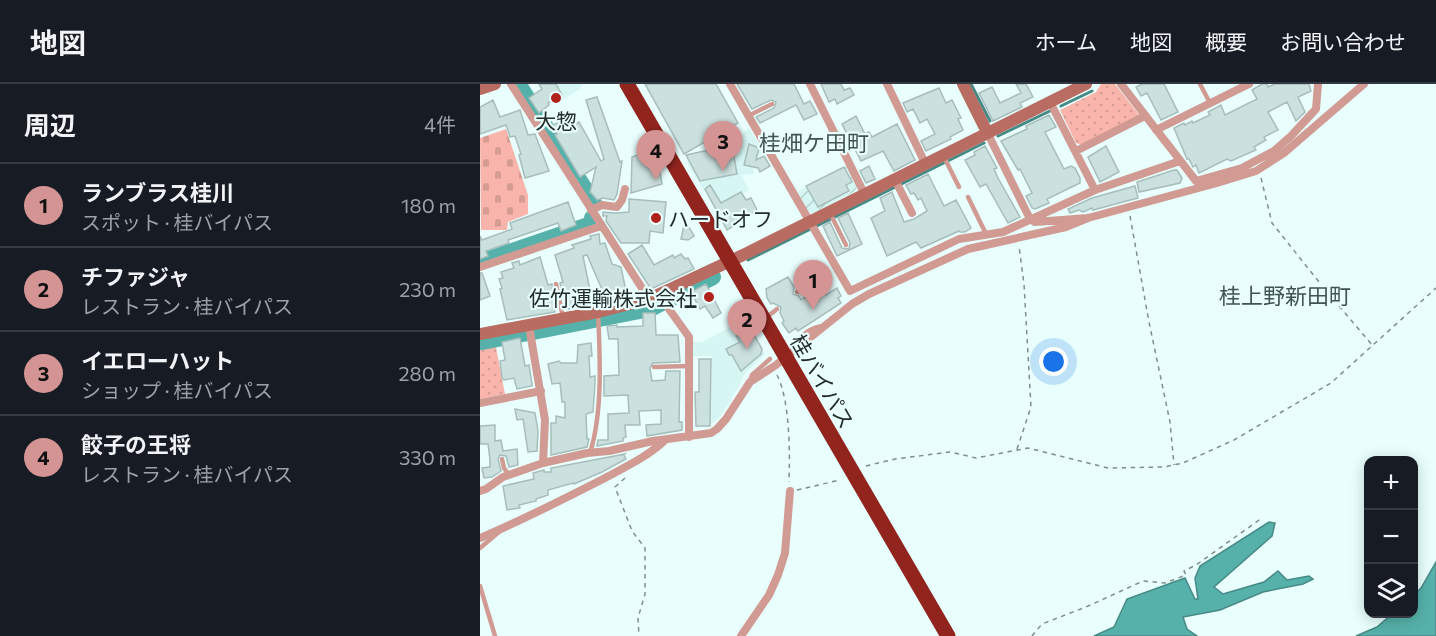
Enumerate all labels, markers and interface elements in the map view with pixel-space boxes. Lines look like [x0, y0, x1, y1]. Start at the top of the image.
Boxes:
text: 地図 [30, 25, 86, 59]
text: ホーム [1035, 29, 1097, 54]
text: 地図 [1130, 29, 1172, 54]
text: 概要 [1205, 29, 1247, 54]
text: お問い合わせ [1280, 29, 1406, 54]
marker: 大惣 [549, 91, 563, 105]
place label: 大惣 [535, 108, 577, 133]
text: 周辺 [24, 109, 76, 140]
text: 4件 [424, 112, 456, 136]
pin: 3 [704, 122, 742, 171]
district label: 桂畑ケ田町 [759, 129, 869, 156]
pin: 4 [636, 130, 675, 180]
text: ランブラス桂川 [81, 179, 234, 206]
text: 1 [39, 193, 48, 217]
text: 180 m [401, 193, 456, 217]
place label: ハードオフ [668, 206, 773, 231]
text: スポット · 桂バイパス [81, 210, 273, 234]
marker: ハードオフ [649, 211, 663, 225]
pin: 1 [794, 260, 832, 310]
text: チファジャ [81, 263, 190, 290]
text: 2 [38, 277, 49, 301]
text: 230 m [399, 277, 456, 301]
district label: 桂上野新田町 [1219, 282, 1351, 309]
place label: 佐竹運輸株式会社 [529, 285, 697, 310]
marker: 佐竹運輸株式会社 [702, 290, 716, 304]
text: レストラン · 桂バイパス [81, 294, 293, 318]
pin: 2 [728, 300, 766, 349]
street label: 桂バイパス [786, 329, 860, 433]
text: イエローハット [81, 347, 234, 374]
your location [1039, 347, 1068, 376]
text: 3 [38, 361, 49, 385]
text: 280 m [398, 361, 456, 385]
text: ショップ · 桂バイパス [81, 378, 273, 402]
text: 餃子の王将 [81, 431, 191, 458]
text: 4 [37, 445, 50, 469]
text: 330 m [399, 445, 456, 469]
map controls [1364, 456, 1418, 618]
button: + [1364, 456, 1418, 510]
text: レストラン · 桂バイパス [81, 462, 293, 486]
button: − [1364, 510, 1418, 564]
button: layers [1364, 564, 1418, 618]

